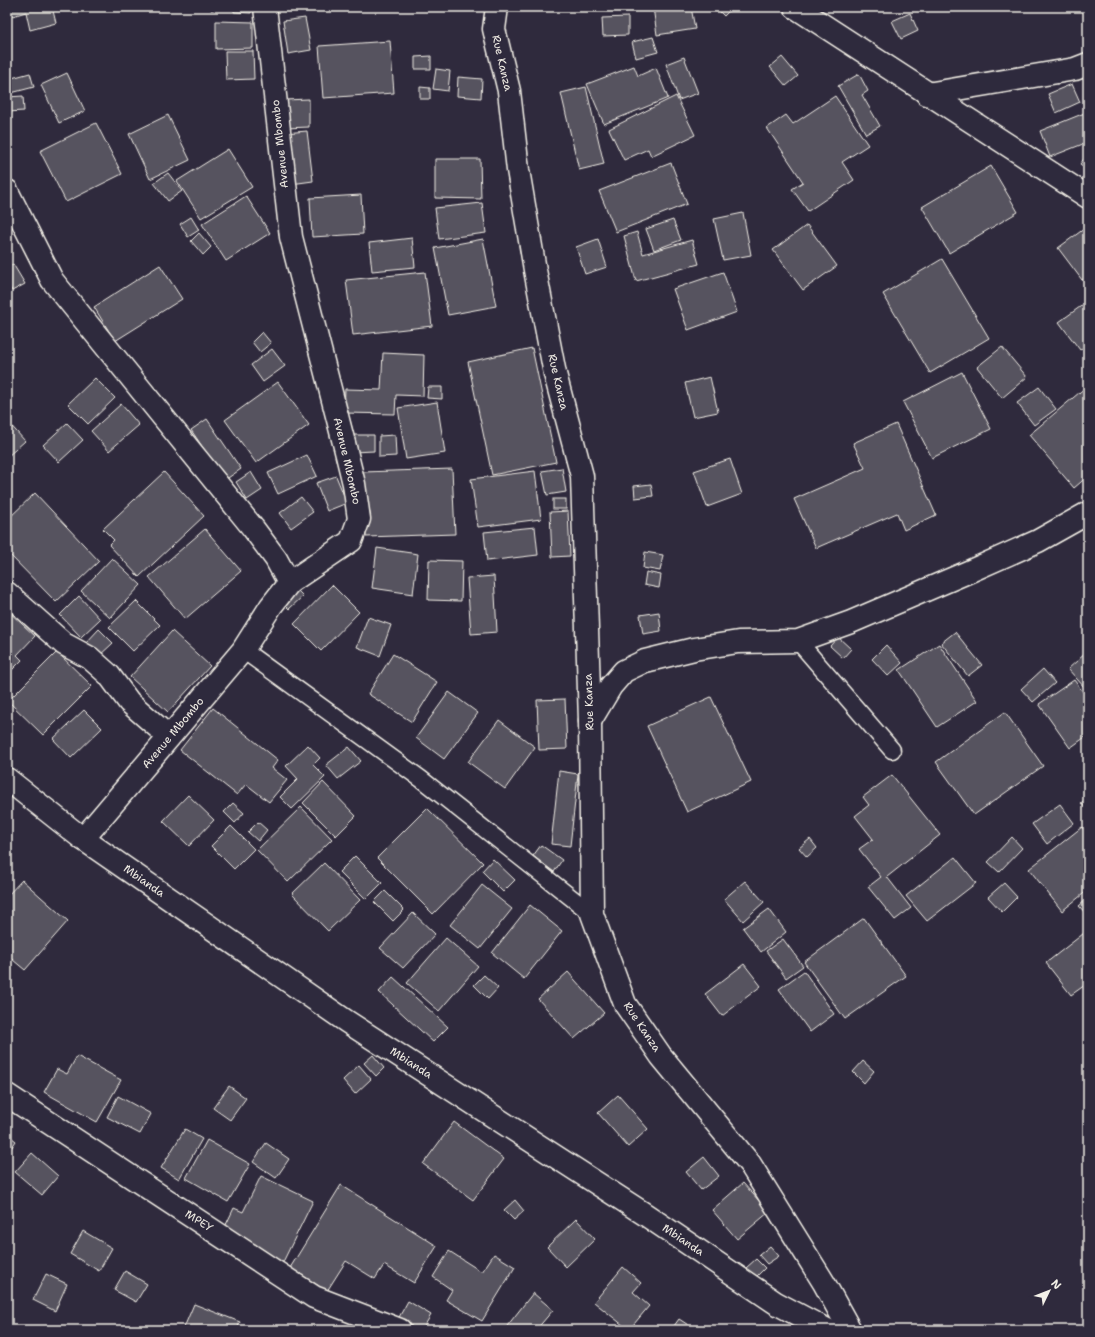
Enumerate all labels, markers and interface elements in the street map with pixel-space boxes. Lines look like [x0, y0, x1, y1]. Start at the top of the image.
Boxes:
street label: Rue Kanza [488, 34, 516, 93]
street label: Avenue Mbombo [268, 99, 292, 189]
street label: Rue Kanza [544, 353, 572, 412]
street label: Avenue Mbombo [330, 416, 364, 506]
street label: Rue Kanza [581, 673, 597, 731]
street label: Avenue Mbombo [139, 694, 208, 772]
street label: Mbianda [120, 861, 168, 901]
street label: Rue Kanza [620, 999, 664, 1055]
street label: Mbianda [387, 1044, 435, 1082]
street label: MPEY [182, 1206, 216, 1236]
street label: Mbianda [659, 1221, 707, 1260]
north arrow [1029, 1271, 1069, 1311]
text: N [1047, 1276, 1065, 1293]

